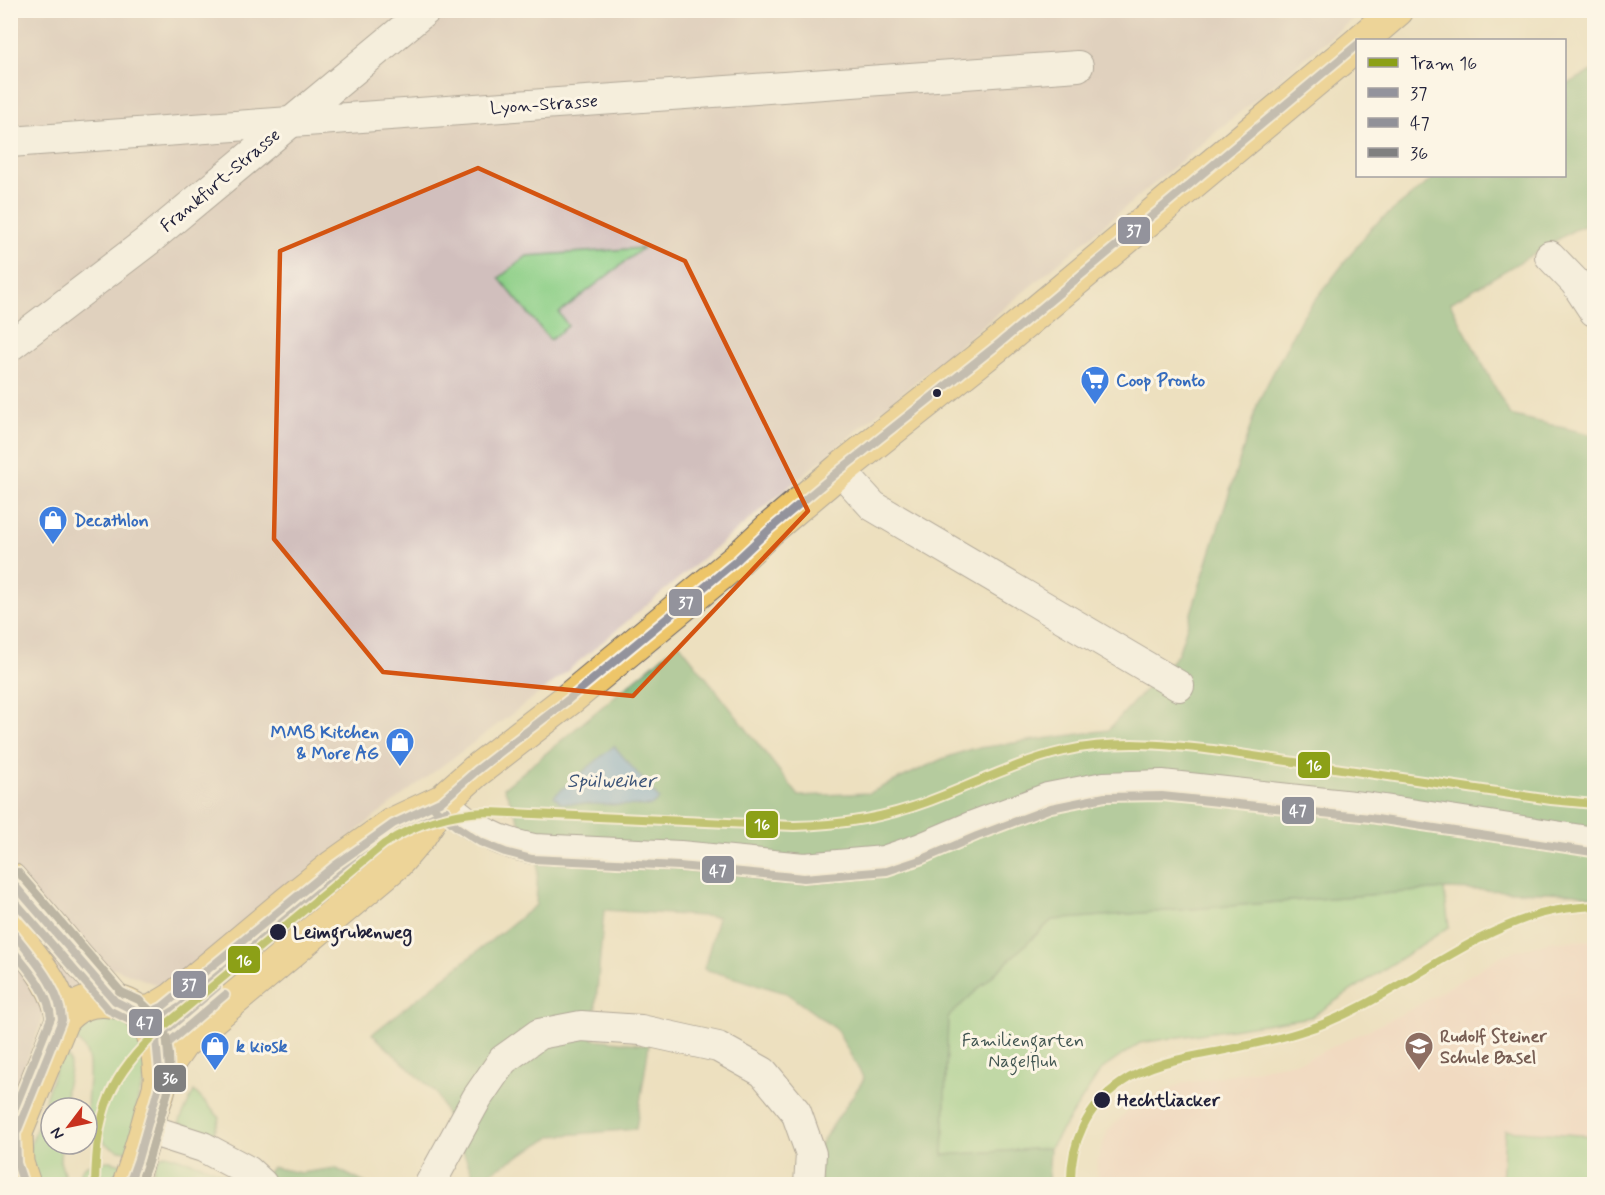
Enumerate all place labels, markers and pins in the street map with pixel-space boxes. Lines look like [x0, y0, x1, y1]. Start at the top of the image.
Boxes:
supermarket icon: Coop Pronto [1079, 364, 1111, 406]
place label: Coop Pronto [1116, 369, 1205, 393]
unlabelled marker [931, 387, 943, 399]
shop icon: Decathlon [37, 504, 69, 546]
place label: Decathlon [74, 509, 149, 533]
place label: MMB Kitchen & More AG [271, 721, 379, 766]
shop icon: MMB Kitchen & More AG [384, 726, 416, 768]
place label: Leimgrubenweg [293, 921, 412, 947]
marker: Leimgrubenweg [268, 922, 288, 942]
place label: Rudolf Steiner Schule Basel [1440, 1025, 1547, 1070]
shop icon: k kiosk [199, 1030, 231, 1072]
school or university icon: Rudolf Steiner Schule Basel [1403, 1030, 1435, 1072]
place label: k kiosk [236, 1035, 288, 1059]
place label: Hechtliacker [1117, 1089, 1220, 1113]
marker: Hechtliacker [1092, 1090, 1112, 1110]

